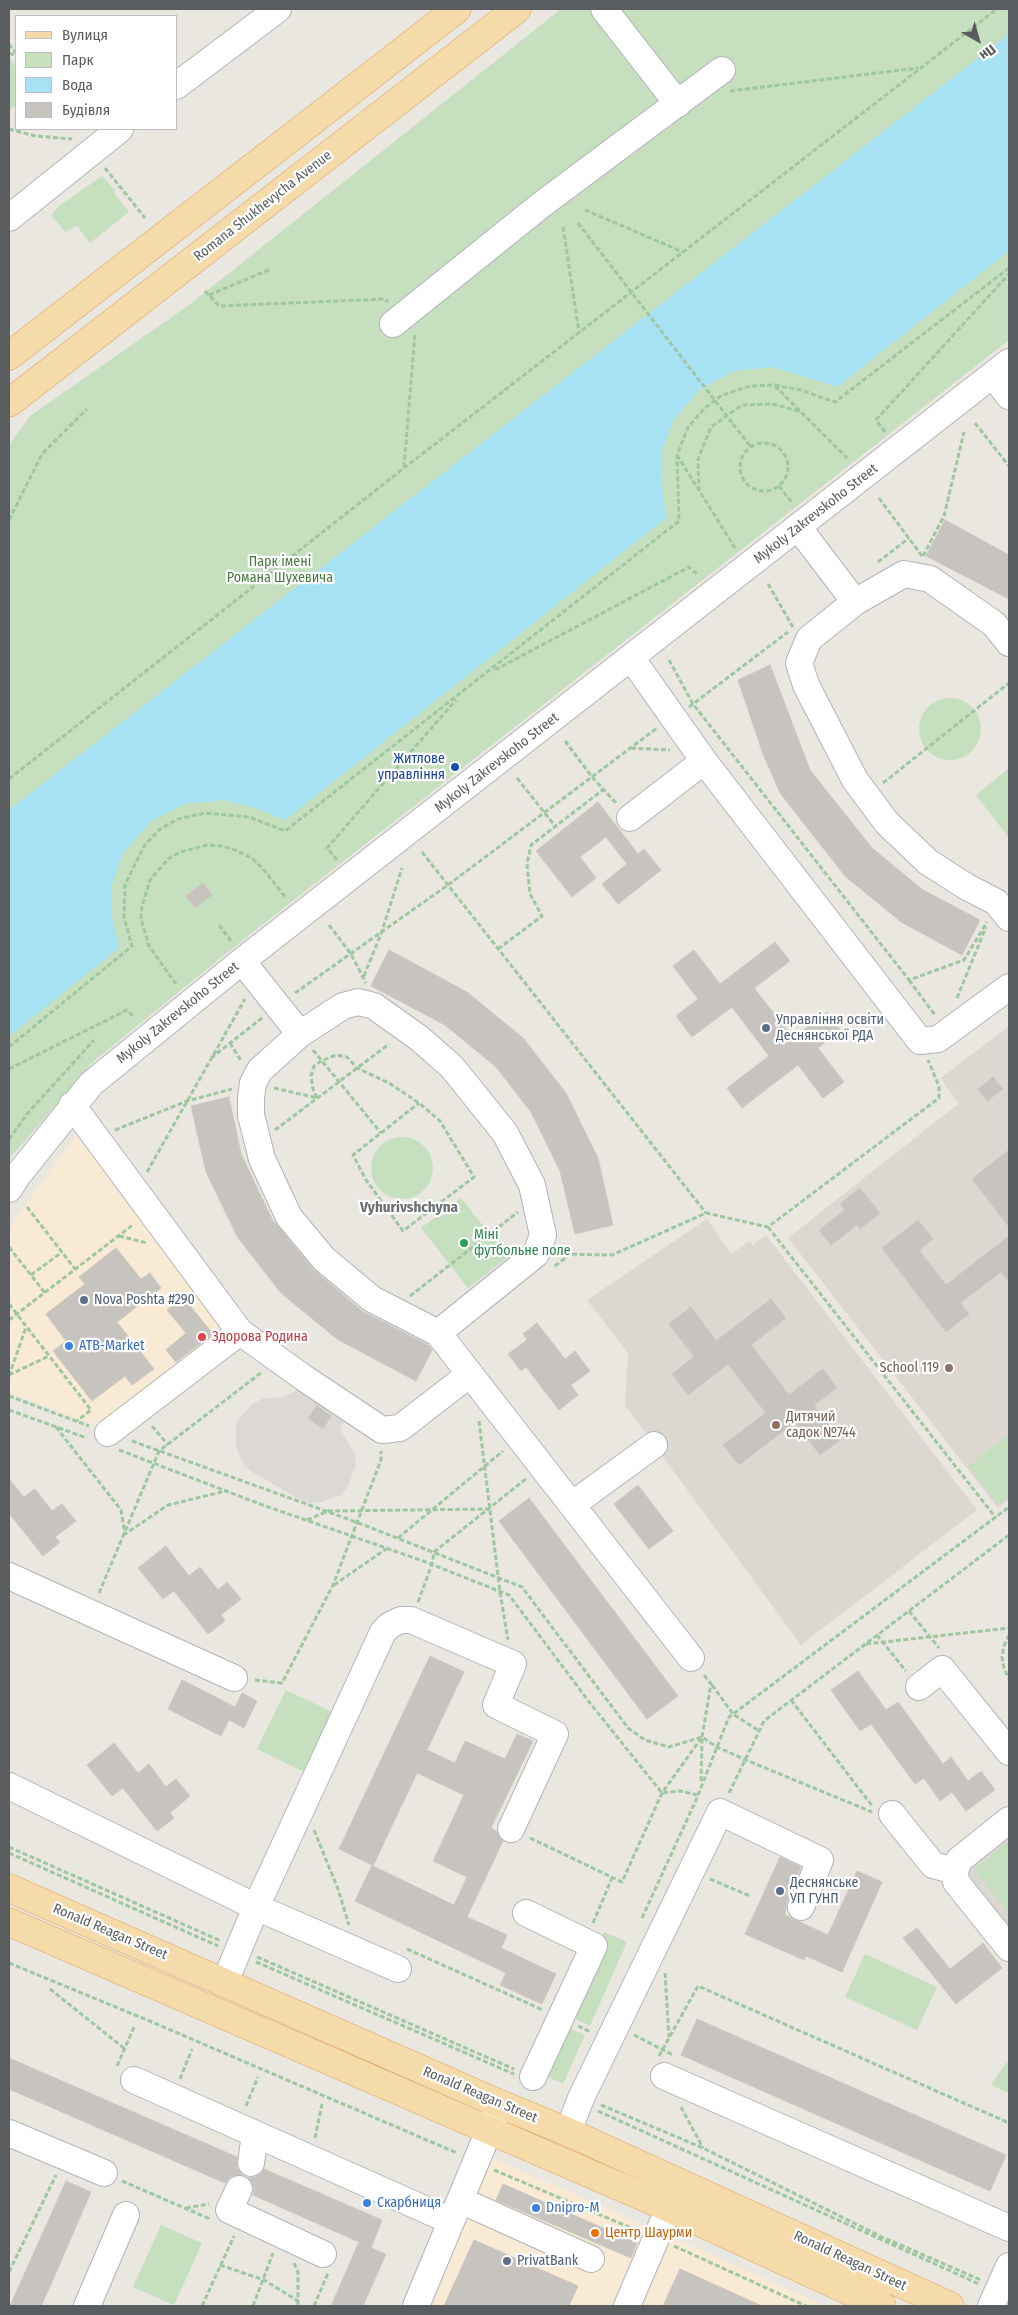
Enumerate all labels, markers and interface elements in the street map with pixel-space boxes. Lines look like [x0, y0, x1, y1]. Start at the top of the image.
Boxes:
legend [15, 15, 178, 130]
north arrow [953, 15, 1003, 65]
text: Вулиця [62, 26, 108, 44]
text: Пн [976, 41, 999, 64]
text: Парк [62, 51, 93, 69]
text: Вода [62, 76, 93, 94]
text: Будівля [62, 101, 110, 119]
street label: Romana Shukhevycha Avenue [191, 147, 335, 265]
street label: Mykoly Zakrevskoho Street [751, 460, 881, 568]
park label: Парк імені Романа Шухевича [227, 554, 333, 586]
street label: Mykoly Zakrevskoho Street [432, 709, 562, 817]
place label: Житлове управління [378, 751, 445, 784]
marker: Житлове управління [449, 761, 461, 773]
street label: Mykoly Zakrevskoho Street [113, 958, 243, 1068]
place label: Управління освіти Деснянської РДА [776, 1012, 884, 1044]
marker: Управління освіти Деснянської РДА [760, 1022, 772, 1034]
district label: Vyhurivshchyna [360, 1199, 458, 1217]
place label: Міні футбольне поле [474, 1227, 571, 1260]
marker: Міні футбольне поле [458, 1237, 470, 1249]
place label: Nova Poshta #290 [94, 1292, 195, 1308]
marker: Nova Poshta #290 [78, 1294, 90, 1306]
place label: Здорова Родина [212, 1329, 308, 1345]
marker: Здорова Родина [196, 1331, 208, 1343]
place label: ATB-Market [79, 1338, 145, 1354]
marker: ATB-Market [63, 1340, 75, 1352]
place label: School 119 [879, 1360, 939, 1376]
marker: School 119 [943, 1362, 955, 1374]
place label: Дитячий садок №744 [786, 1409, 856, 1441]
marker: Дитячий садок №744 [770, 1419, 782, 1431]
place label: Деснянське УП ГУНП [790, 1875, 858, 1908]
marker: Деснянське УП ГУНП [774, 1885, 786, 1897]
street label: Ronald Reagan Street [50, 1900, 170, 1964]
street label: Ronald Reagan Street [420, 2063, 540, 2127]
place label: Скарбниця [377, 2195, 441, 2211]
marker: Скарбниця [361, 2197, 373, 2209]
place label: Dnipro-M [546, 2200, 599, 2216]
marker: Dnipro-M [530, 2202, 542, 2214]
place label: Центр Шаурми [605, 2225, 692, 2241]
marker: Центр Шаурми [589, 2227, 601, 2239]
street label: Ronald Reagan Street [791, 2228, 909, 2294]
place label: PrivatBank [517, 2253, 578, 2269]
marker: PrivatBank [501, 2255, 513, 2267]

